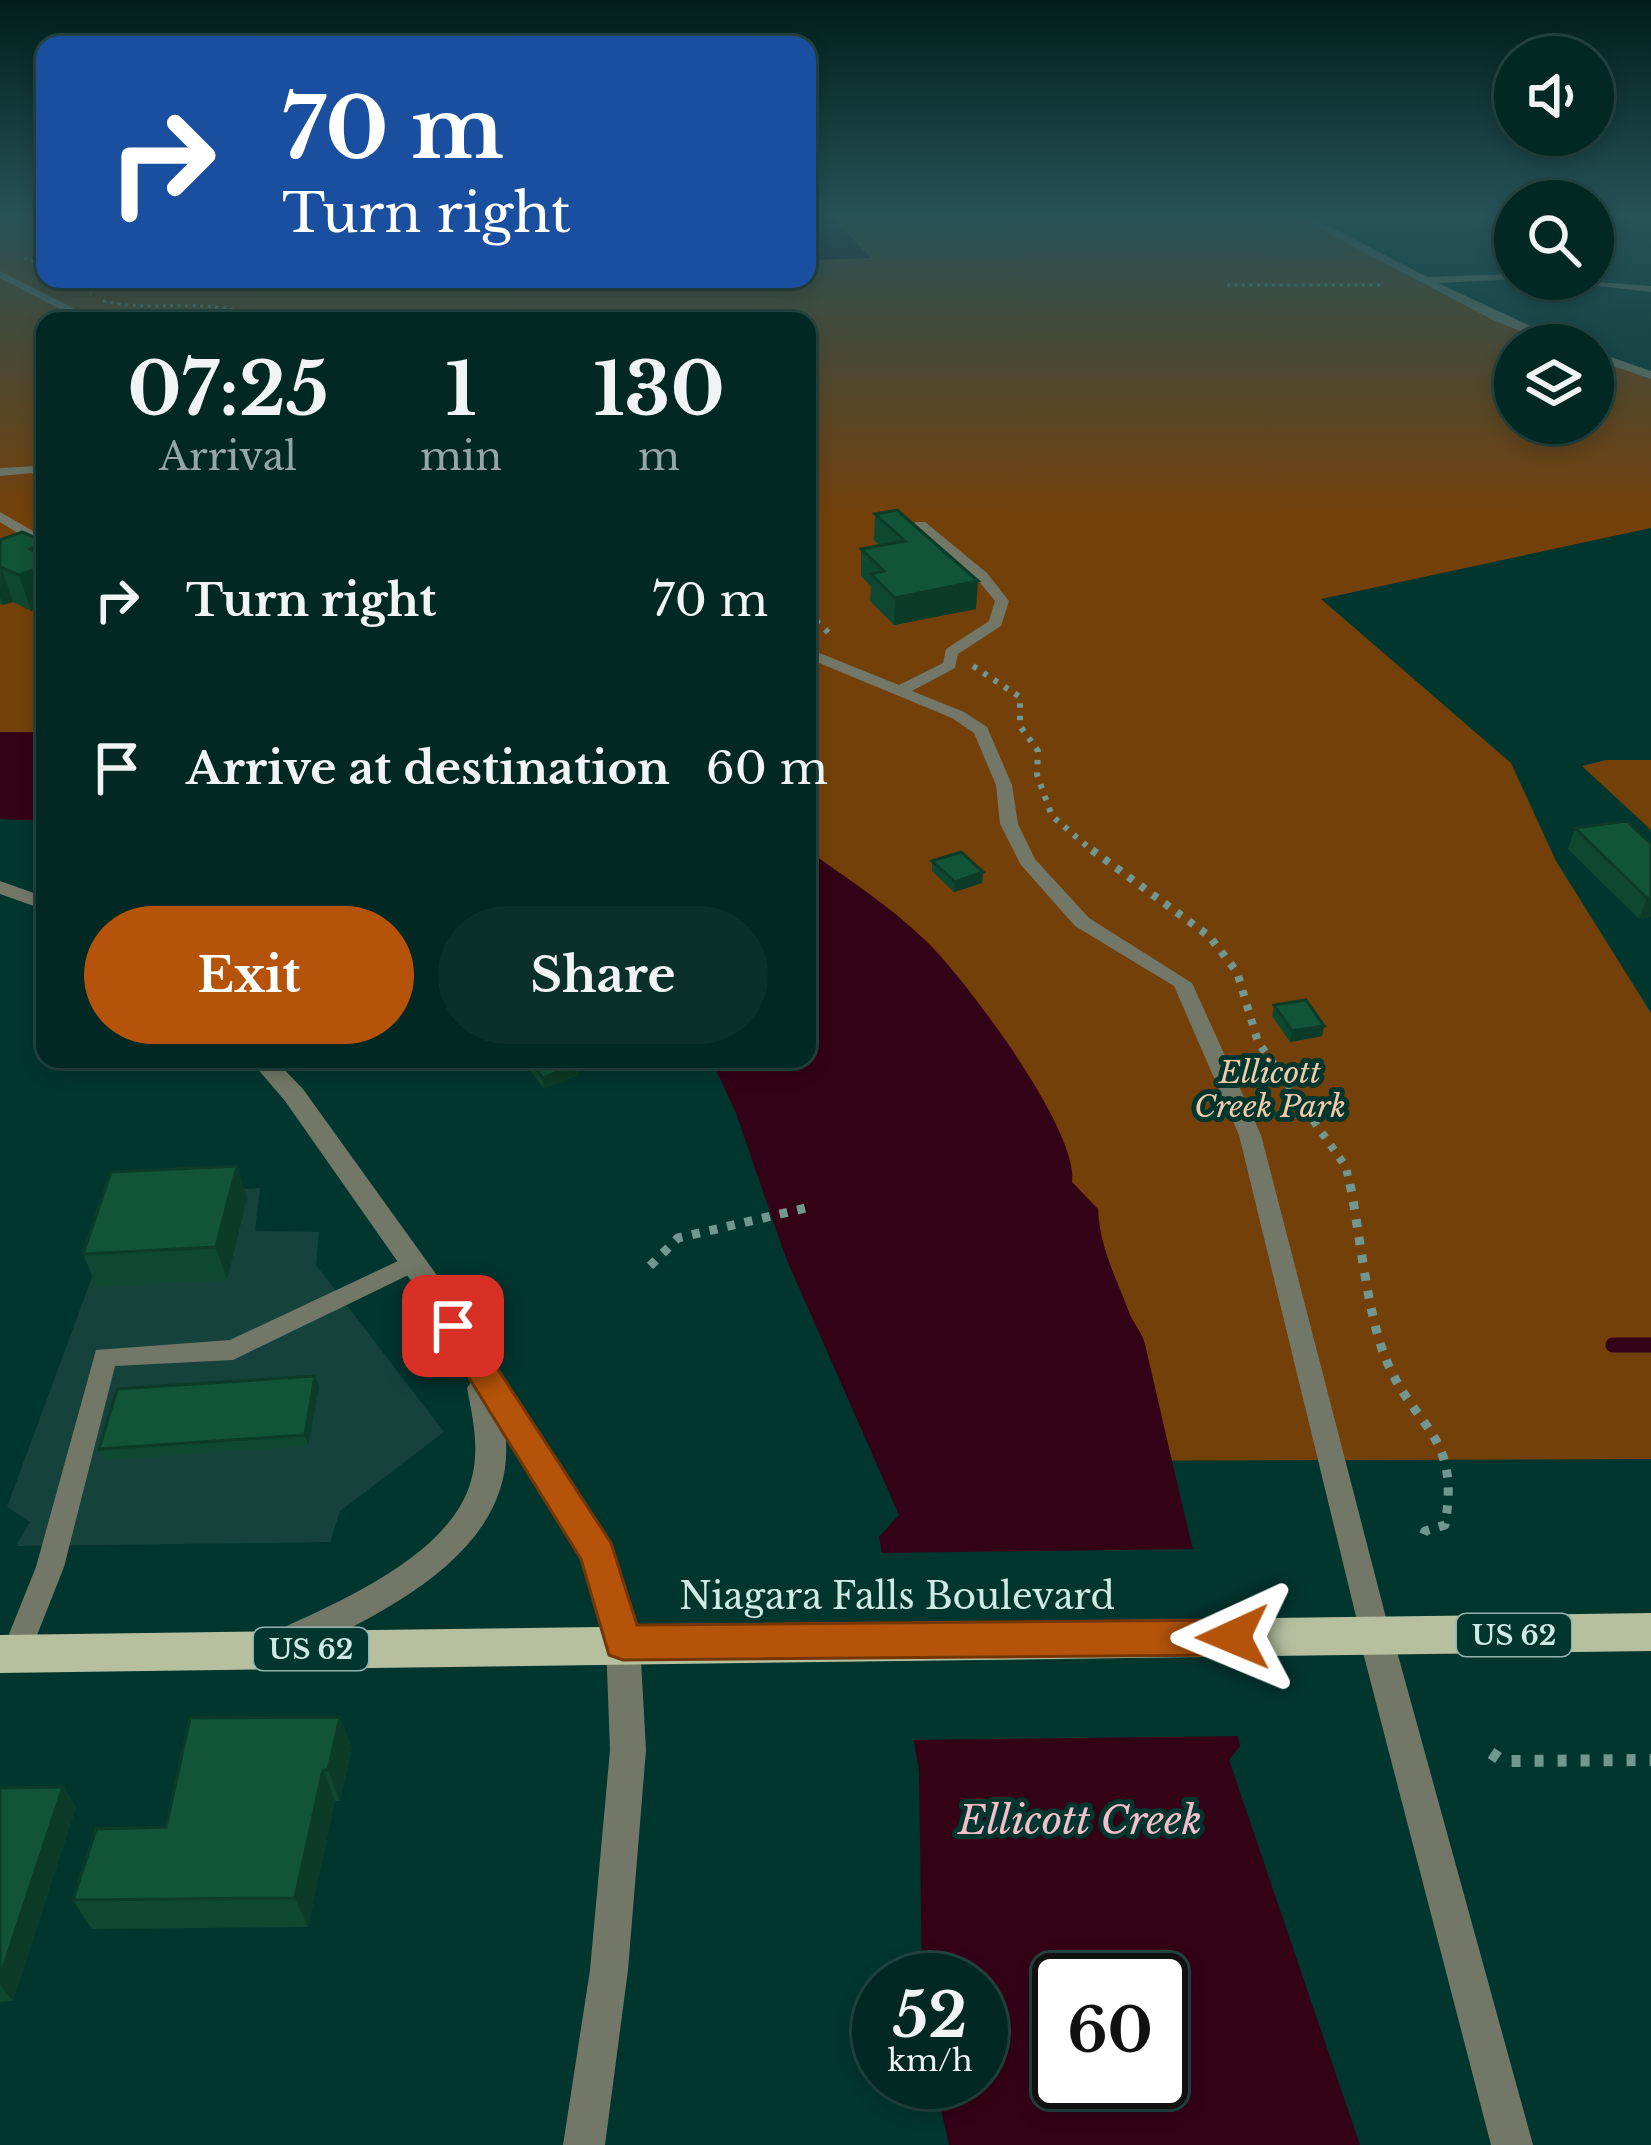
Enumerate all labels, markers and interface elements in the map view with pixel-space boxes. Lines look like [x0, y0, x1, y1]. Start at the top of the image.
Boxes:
map controls [1494, 36, 1614, 444]
button: sound [1494, 36, 1614, 156]
text: 70 m [282, 77, 504, 181]
icon: right [84, 84, 240, 240]
text: Turn right [282, 180, 571, 247]
button: search [1494, 180, 1614, 300]
button: layers [1494, 324, 1614, 444]
text: 07:25 [127, 345, 329, 434]
text: 1 [445, 345, 477, 434]
text: 130 [593, 345, 725, 434]
text: Arrival [159, 432, 297, 481]
text: min [420, 432, 502, 481]
text: m [638, 432, 680, 481]
icon: right [84, 567, 150, 633]
text: Turn right [186, 572, 436, 628]
text: 70 m [652, 572, 768, 628]
icon: arrive [84, 735, 150, 801]
text: Arrive at destination [186, 740, 670, 796]
text: 60 m [706, 740, 828, 796]
button: Exit [84, 906, 414, 1044]
button: Share [438, 906, 768, 1044]
park label: Ellicott Creek Park [1194, 1054, 1346, 1125]
pin [402, 1275, 504, 1377]
icon: arrive [420, 1293, 486, 1359]
street label: Niagara Falls Boulevard [679, 1574, 1115, 1619]
position arrow [1170, 1574, 1296, 1700]
road number: US 62 [1457, 1614, 1571, 1656]
road number: US 62 [254, 1628, 368, 1670]
water label: Ellicott Creek [956, 1796, 1202, 1845]
speed limit sign: 60 [1032, 1953, 1188, 2109]
text: 52 [893, 1979, 967, 2053]
text: km/h [887, 2042, 973, 2079]

